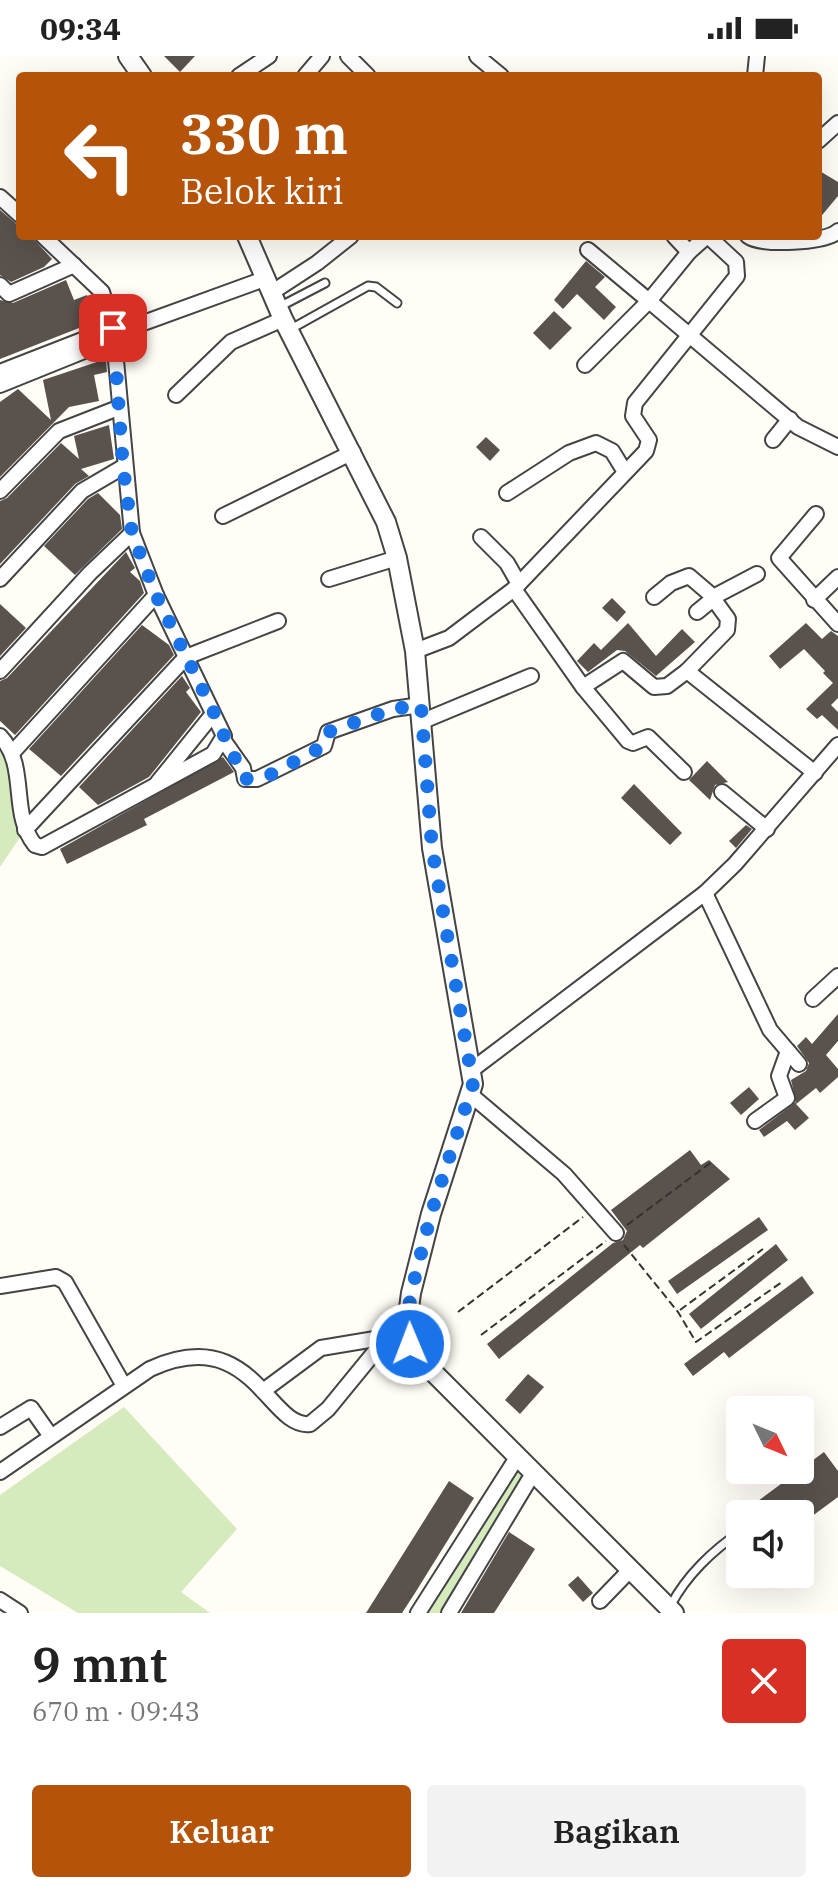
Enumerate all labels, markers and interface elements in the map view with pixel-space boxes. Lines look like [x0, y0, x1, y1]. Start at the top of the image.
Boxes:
text: 09:34 [40, 9, 121, 48]
text: 330 m [180, 97, 348, 169]
icon: left [48, 104, 152, 208]
text: Belok kiri [180, 167, 344, 214]
pin [79, 294, 147, 362]
icon: arrive [91, 306, 135, 350]
position arrow [368, 1302, 452, 1386]
north arrow [726, 1396, 814, 1484]
map controls [726, 1396, 814, 1588]
button: sound [726, 1500, 814, 1588]
text: 9 mnt [32, 1633, 167, 1695]
button: close [722, 1639, 806, 1723]
text: 670 m · 09:43 [32, 1694, 200, 1728]
button: Keluar [32, 1785, 411, 1877]
button: Bagikan [427, 1785, 806, 1877]

